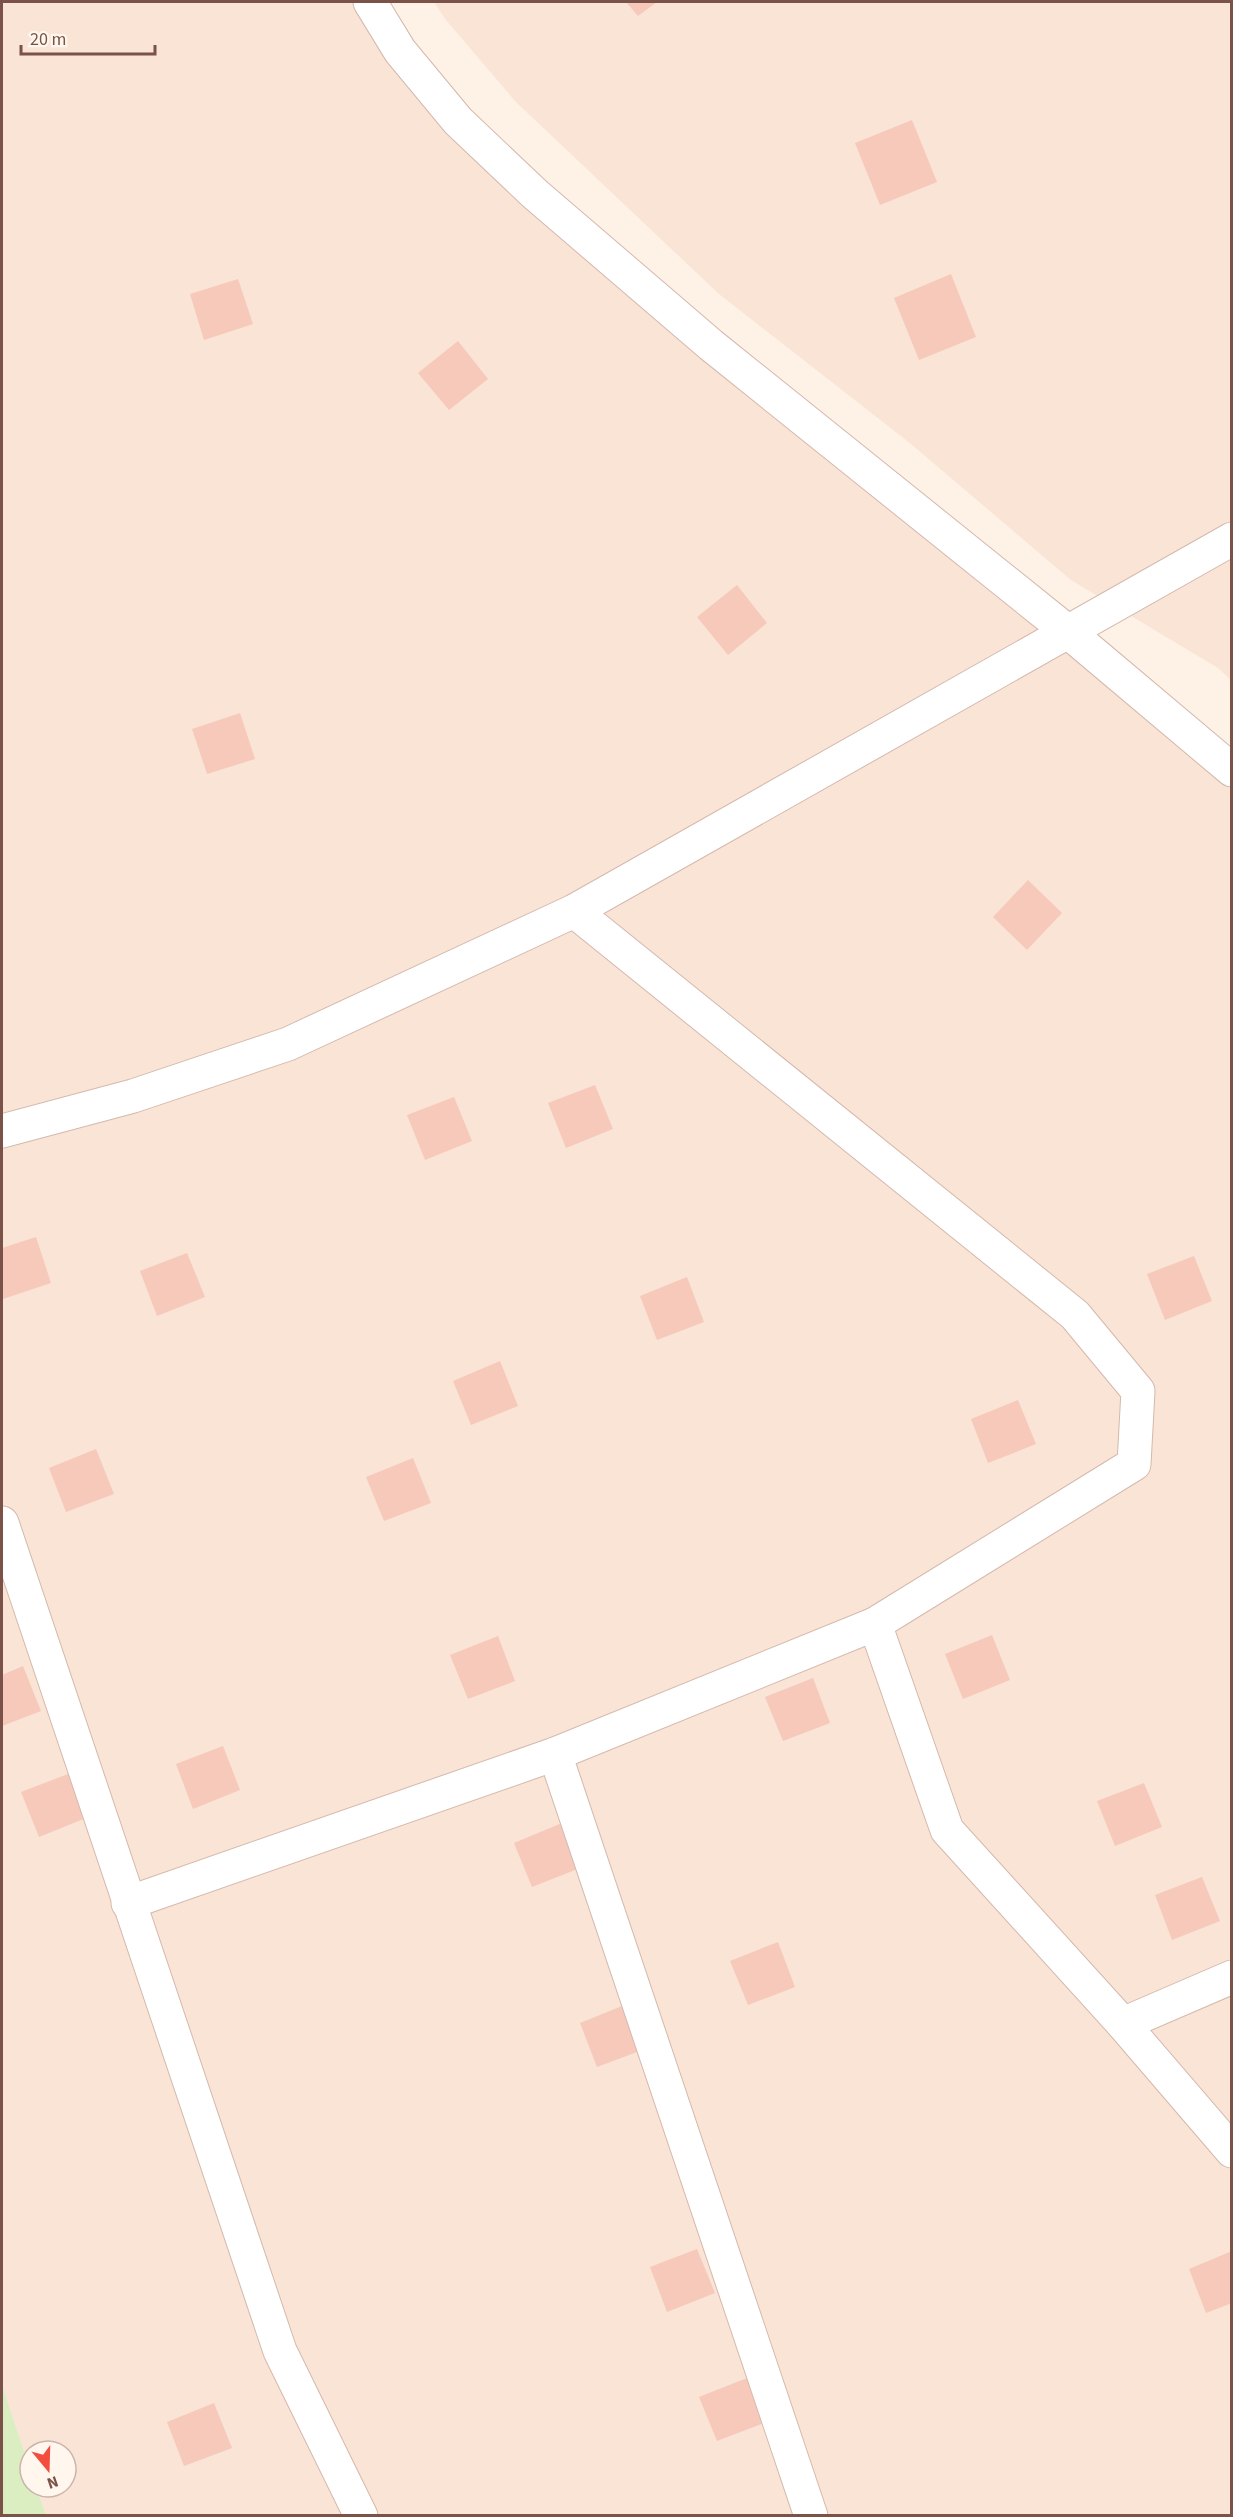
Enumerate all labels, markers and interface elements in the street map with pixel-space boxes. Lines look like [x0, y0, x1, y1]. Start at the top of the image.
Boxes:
scale bar [21, 18, 154, 56]
text: 20 m [30, 27, 66, 52]
north arrow [18, 2439, 78, 2499]
text: N [44, 2470, 61, 2494]

